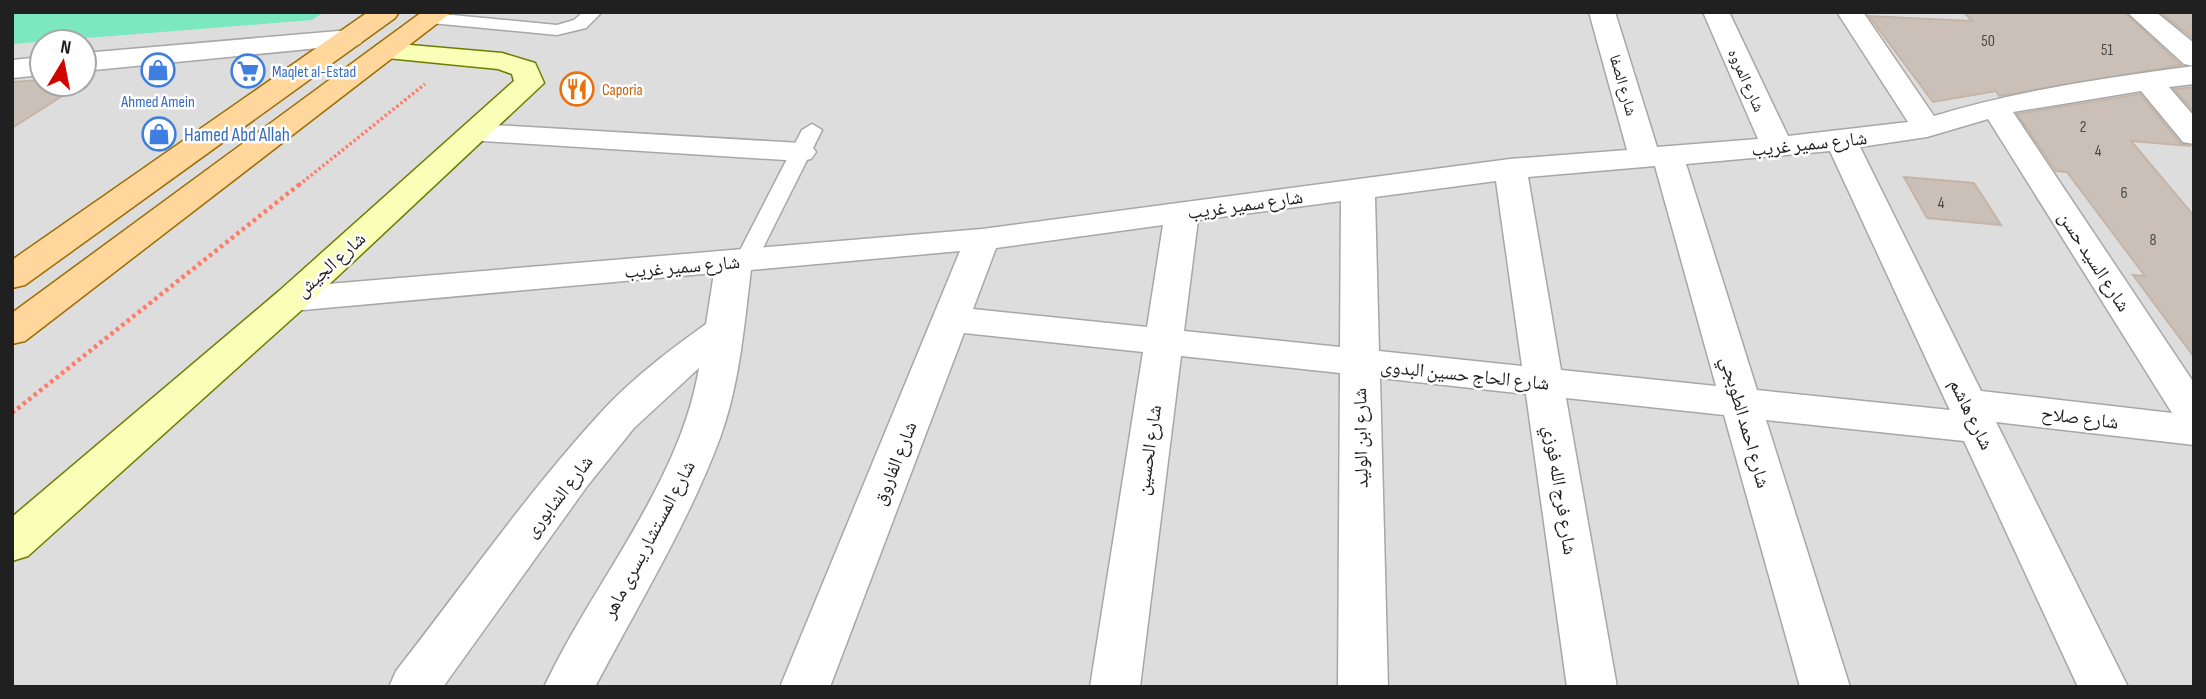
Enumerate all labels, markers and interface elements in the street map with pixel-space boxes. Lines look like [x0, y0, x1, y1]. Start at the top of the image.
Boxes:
north arrow [28, 28, 98, 98]
house number: 50 [1981, 32, 1995, 51]
text: N [59, 36, 73, 60]
house number: 51 [2101, 41, 2113, 60]
street label: شارع المروه [1723, 46, 1768, 115]
shop icon: Ahmed Amein [139, 51, 177, 89]
supermarket icon: Maqlet al-Estad [229, 52, 267, 90]
street label: شارع الصفا [1605, 53, 1640, 118]
place label: Maqlet al-Estad [272, 63, 356, 82]
restaurant icon: Caporia [558, 70, 596, 108]
place label: Caporia [602, 81, 643, 100]
place label: Ahmed Amein [120, 93, 195, 112]
shop icon: Hamed Abd Allah [140, 115, 178, 153]
house number: 2 [2080, 118, 2086, 137]
place label: Hamed Abd Allah [184, 124, 290, 147]
street label: شارع سمير غريب [1750, 127, 1868, 162]
house number: 4 [2095, 142, 2102, 161]
house number: 6 [2120, 184, 2128, 203]
street label: شارع سمير غريب [1186, 186, 1304, 225]
house number: 4 [1938, 194, 1945, 213]
street label: شارع السيد حسن [2053, 207, 2135, 316]
street label: شارع الجيش [291, 228, 371, 303]
house number: 8 [2149, 231, 2157, 250]
street label: شارع سمير غريب [623, 251, 741, 284]
street label: شارع احمد الطوبجي [1712, 354, 1774, 492]
street label: شارع الحاج حسين البدوى [1379, 355, 1550, 396]
street label: شارع هاشم [1944, 375, 1998, 454]
street label: شارع ابن الوليد [1349, 388, 1374, 488]
street label: شارع صلاح [2040, 402, 2120, 435]
street label: شارع الحسين [1132, 404, 1167, 497]
street label: شارع الفاروق [868, 418, 923, 509]
street label: شارع فرج الله فوزي [1535, 424, 1581, 557]
street label: شارع الشابورى [520, 451, 599, 543]
street label: شارع المستشار يسرى ماهر [598, 457, 701, 623]

